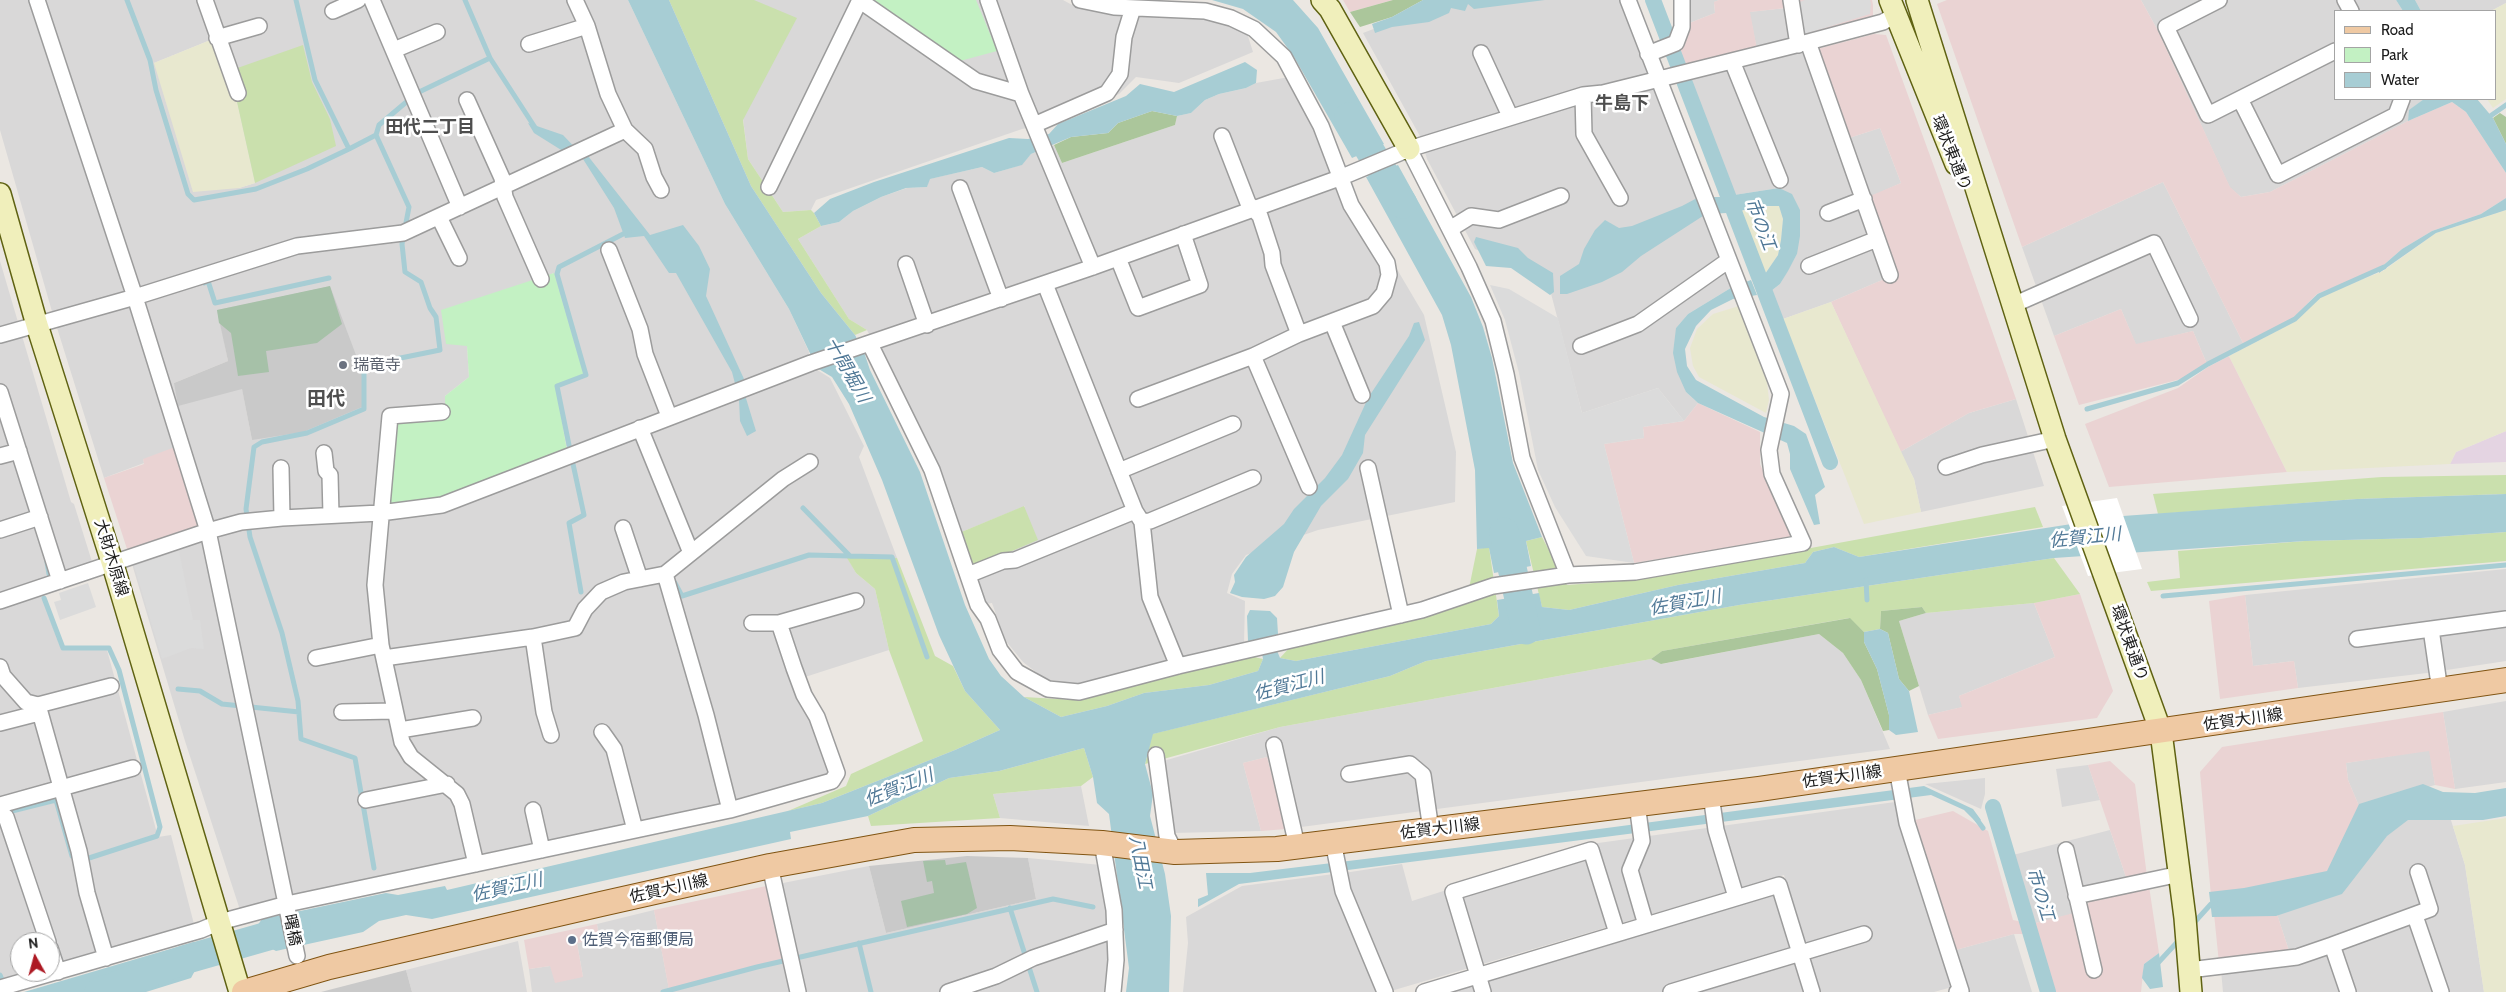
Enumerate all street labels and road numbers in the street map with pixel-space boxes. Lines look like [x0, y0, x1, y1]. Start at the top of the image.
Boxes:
street label: 環状東通り [1927, 112, 1975, 194]
street label: 大財木原線 [90, 517, 132, 599]
street label: 環状東通り [2106, 602, 2152, 684]
street label: 佐賀大川線 [2202, 705, 2284, 735]
street label: 佐賀大川線 [1801, 762, 1883, 792]
street label: 佐賀大川線 [1399, 815, 1481, 843]
street label: 佐賀大川線 [628, 871, 710, 907]
street label: 曙橋 [280, 912, 304, 948]

